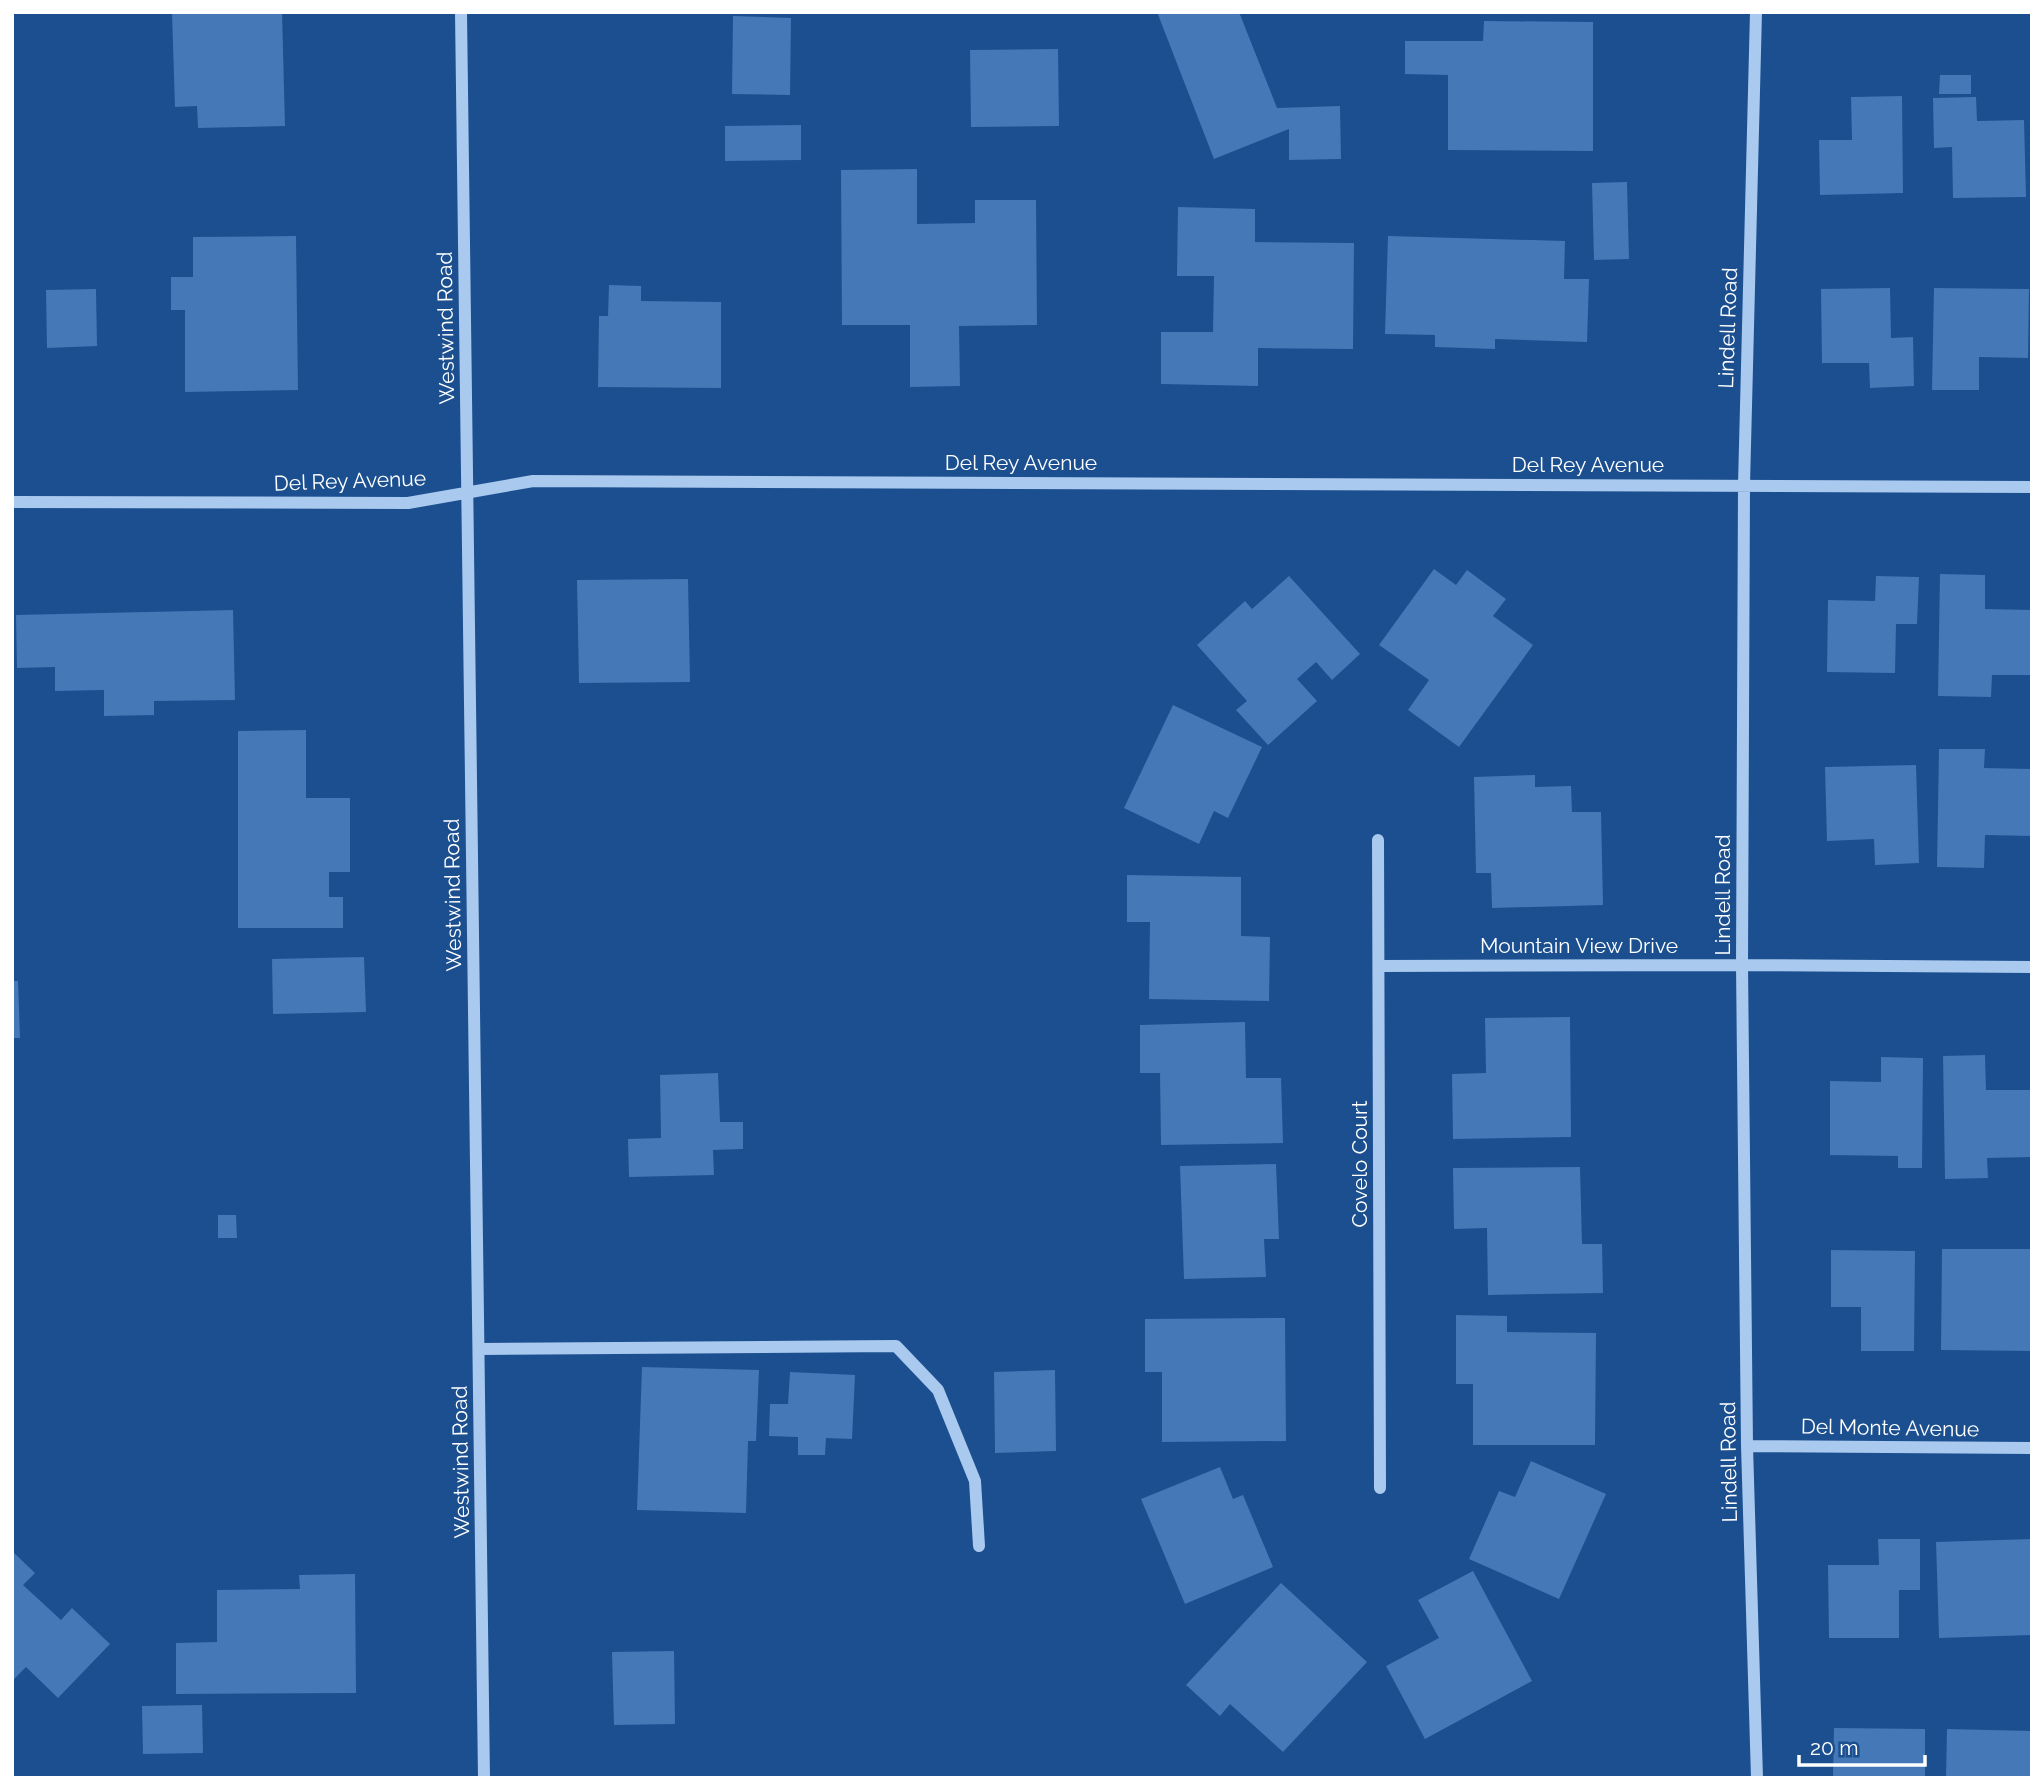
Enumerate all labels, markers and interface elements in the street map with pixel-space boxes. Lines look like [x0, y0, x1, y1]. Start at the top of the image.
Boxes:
street label: Westwind Road [432, 251, 459, 405]
street label: Lindell Road [1713, 267, 1742, 389]
street label: Del Rey Avenue [945, 450, 1097, 475]
street label: Del Rey Avenue [1512, 452, 1664, 477]
street label: Del Rey Avenue [273, 465, 427, 496]
street label: Westwind Road [439, 818, 466, 972]
street label: Lindell Road [1710, 835, 1735, 955]
street label: Mountain View Drive [1480, 933, 1678, 958]
street label: Covelo Court [1347, 1100, 1372, 1228]
street label: Westwind Road [447, 1385, 474, 1539]
street label: Lindell Road [1715, 1401, 1742, 1523]
street label: Del Monte Avenue [1801, 1413, 1979, 1442]
scale bar [1799, 1724, 1925, 1768]
text: 20 m [1810, 1735, 1858, 1760]

